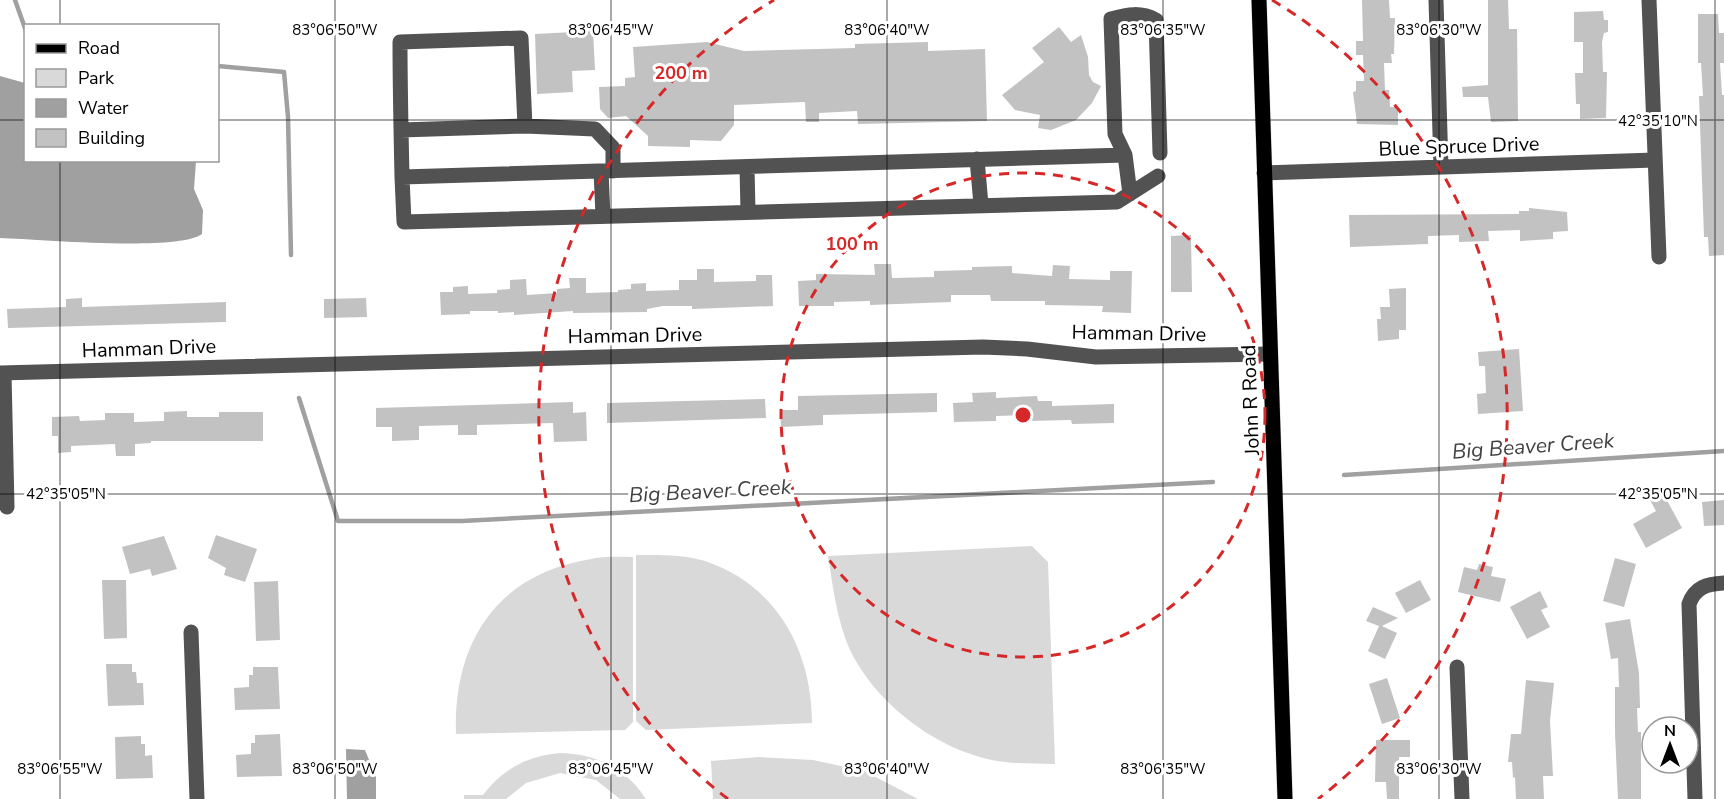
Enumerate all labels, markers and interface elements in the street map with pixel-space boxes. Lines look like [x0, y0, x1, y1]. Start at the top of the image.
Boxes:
text: 83°06'50"W [292, 20, 378, 40]
text: 83°06'45"W [568, 20, 654, 40]
text: 83°06'40"W [844, 20, 930, 40]
text: 83°06'35"W [1120, 20, 1206, 40]
text: 83°06'30"W [1396, 20, 1482, 40]
legend [24, 24, 219, 162]
text: Road [78, 36, 120, 60]
text: 200 m [654, 61, 708, 85]
text: Park [78, 66, 115, 90]
text: Water [78, 96, 129, 120]
text: 42°35'10"N [1618, 111, 1698, 131]
text: Building [78, 126, 145, 150]
street label: Blue Spruce Drive [1378, 130, 1540, 163]
text: 100 m [825, 232, 879, 256]
street label: Hamman Drive [1071, 319, 1207, 348]
street label: Hamman Drive [567, 321, 703, 350]
street label: Hamman Drive [81, 333, 217, 364]
street label: John R Road [1235, 344, 1266, 457]
centre of rings [1013, 405, 1033, 425]
water label: Big Beaver Creek [1451, 426, 1615, 466]
water label: Big Beaver Creek [628, 473, 792, 509]
text: 42°35'05"N [26, 484, 106, 504]
text: 42°35'05"N [1618, 484, 1698, 504]
north arrow [1640, 715, 1700, 775]
text: N [1664, 720, 1676, 742]
text: 83°06'55"W [17, 759, 103, 779]
text: 83°06'50"W [292, 759, 378, 779]
text: 83°06'45"W [568, 759, 654, 779]
text: 83°06'40"W [844, 759, 930, 779]
text: 83°06'35"W [1120, 759, 1206, 779]
text: 83°06'30"W [1396, 759, 1482, 779]

